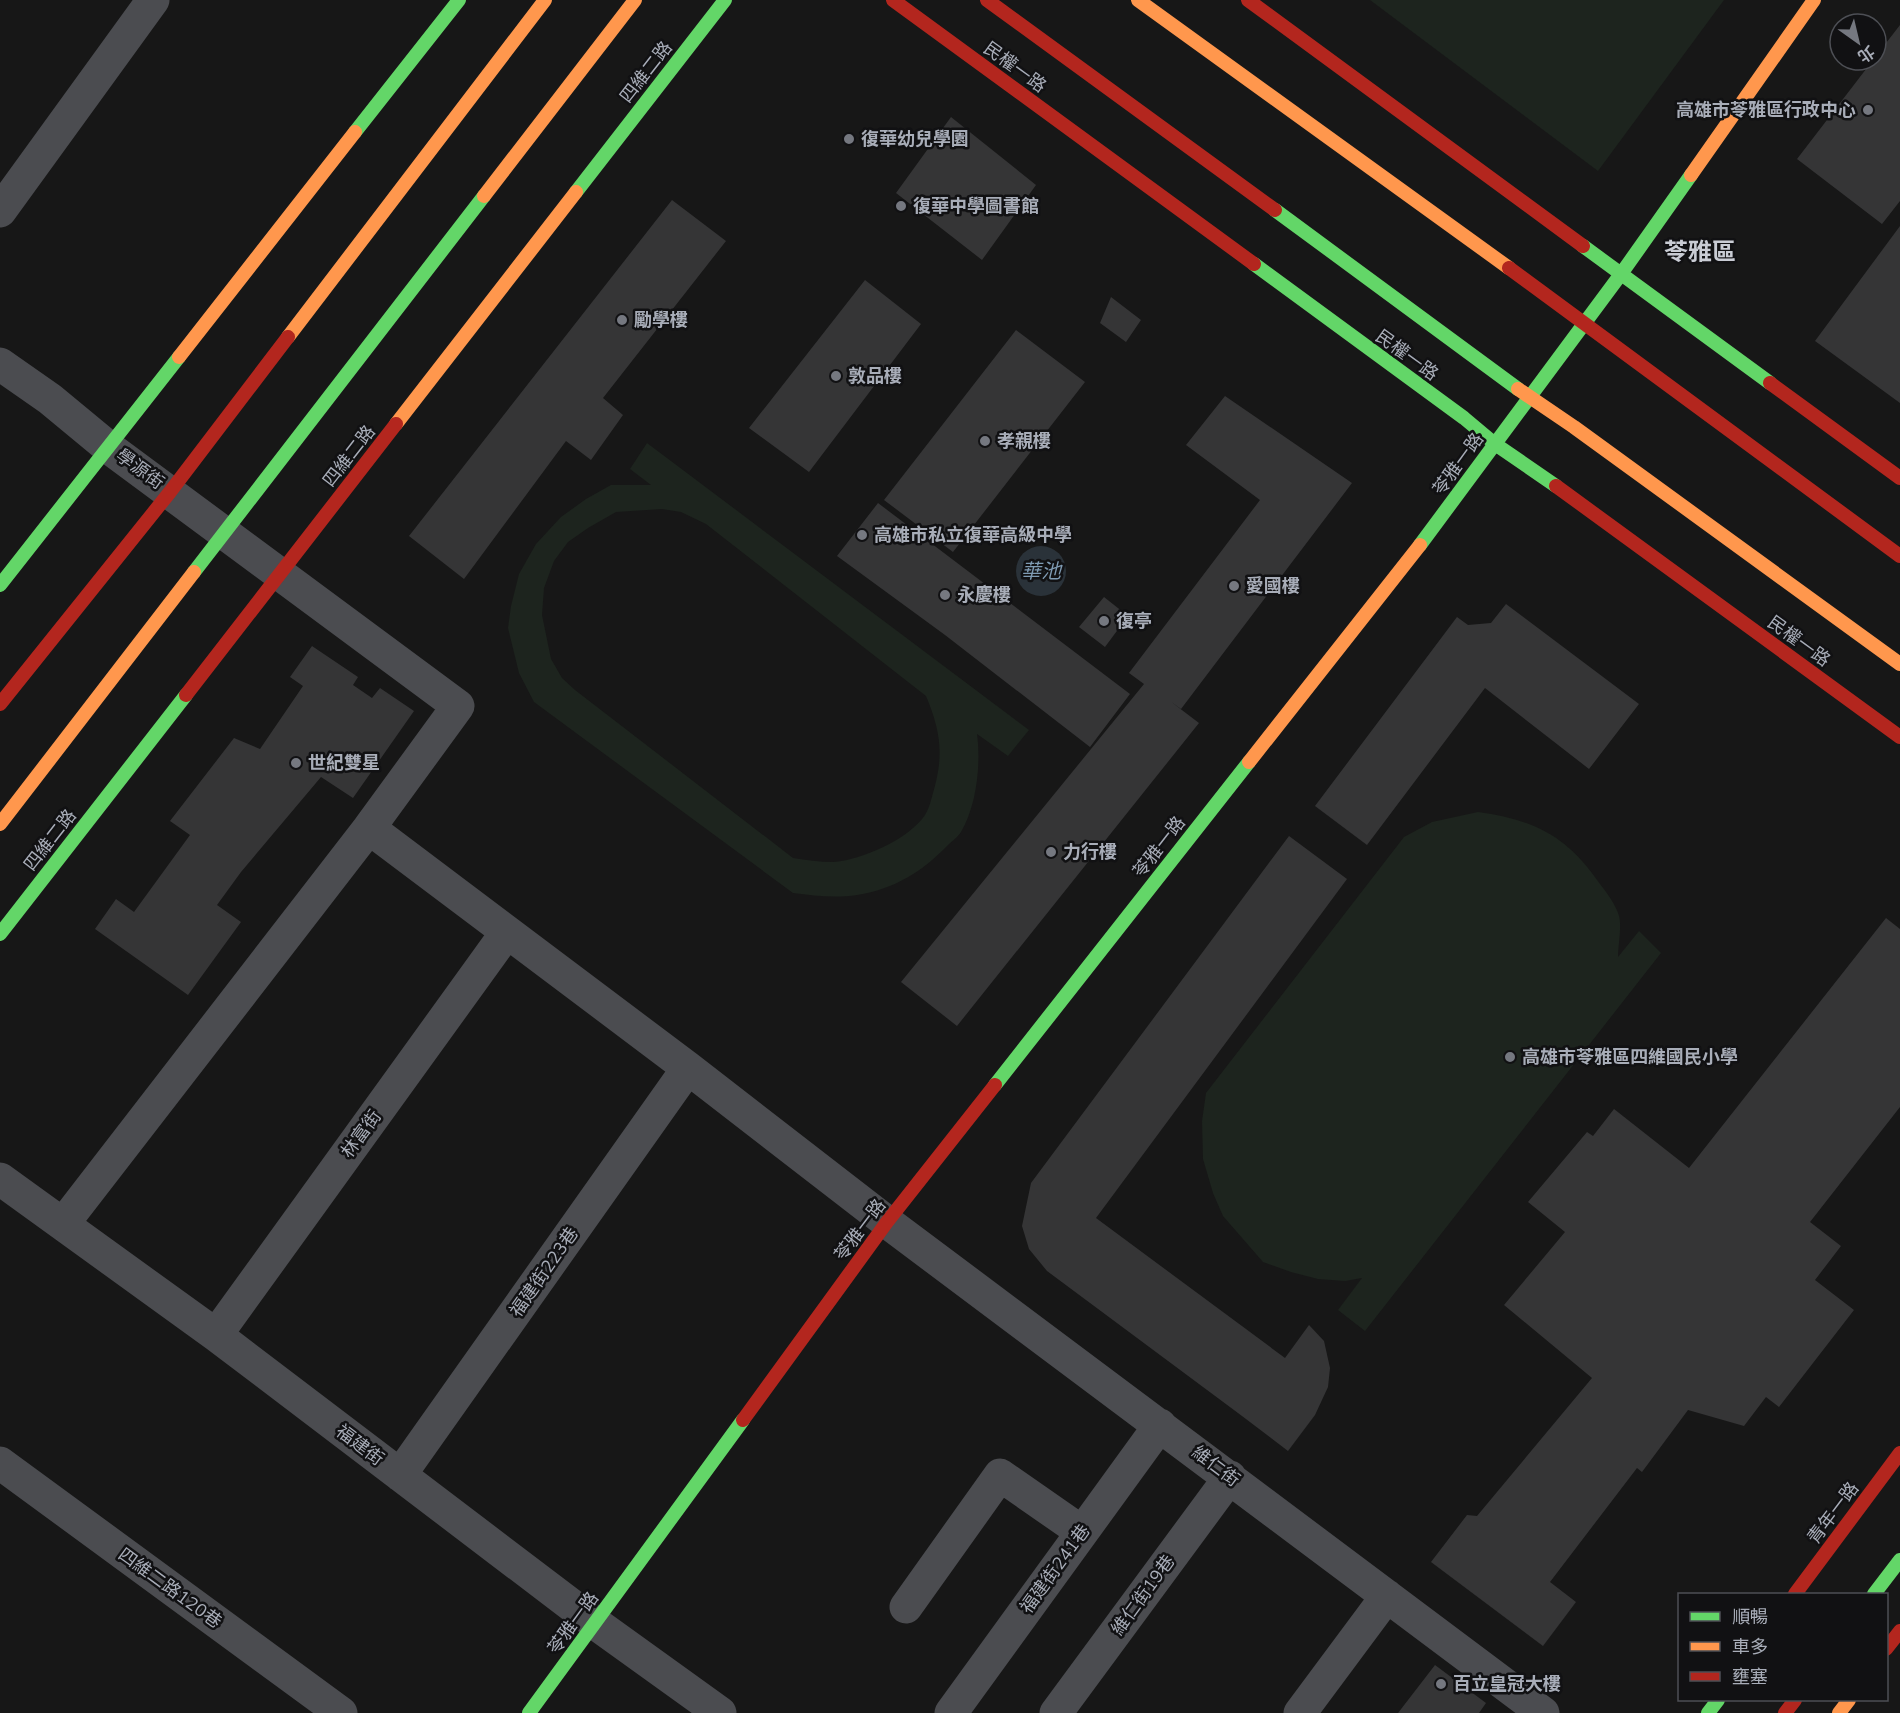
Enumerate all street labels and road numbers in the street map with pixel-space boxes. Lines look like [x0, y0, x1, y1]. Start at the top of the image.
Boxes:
street label: 四維二路 [614, 36, 678, 108]
street label: 民權一路 [979, 36, 1051, 98]
street label: 民權一路 [1371, 324, 1443, 386]
street label: 四維二路 [317, 420, 381, 492]
street label: 苓雅一路 [1427, 428, 1489, 500]
street label: 學源街 [111, 443, 169, 495]
street label: 民權一路 [1763, 610, 1835, 672]
street label: 四維二路 [18, 804, 82, 876]
street label: 苓雅一路 [1127, 811, 1191, 883]
street label: 林富街 [335, 1105, 387, 1163]
street label: 苓雅一路 [829, 1194, 891, 1266]
street label: 福建街223巷 [504, 1222, 584, 1322]
street label: 福建街 [331, 1419, 389, 1471]
street label: 維仁街 [1187, 1440, 1245, 1492]
street label: 青年一路 [1802, 1477, 1864, 1549]
street label: 福建街241巷 [1015, 1520, 1095, 1618]
street label: 四維二路120巷 [113, 1542, 227, 1634]
street label: 維仁街19巷 [1106, 1550, 1180, 1640]
street label: 苓雅一路 [542, 1587, 604, 1659]

